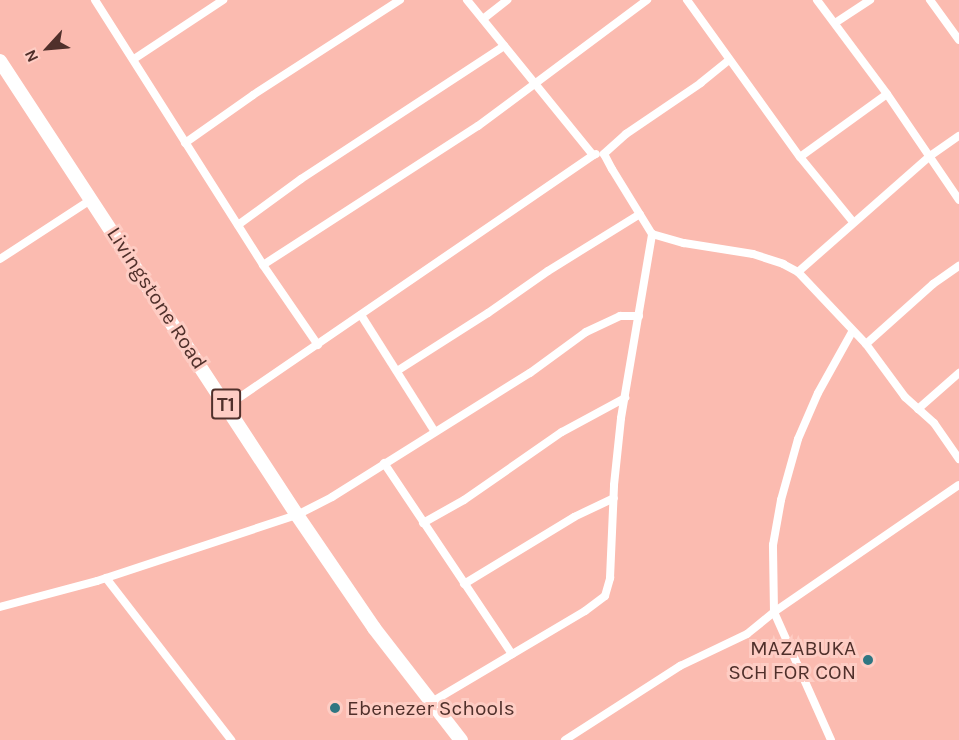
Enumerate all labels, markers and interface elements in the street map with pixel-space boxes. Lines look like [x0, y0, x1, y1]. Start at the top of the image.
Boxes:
north arrow [18, 18, 78, 78]
text: N [20, 47, 42, 65]
street label: Livingstone Road [102, 222, 212, 374]
road number: T1 [211, 387, 241, 421]
place label: MAZABUKA SCH FOR CON [728, 635, 856, 685]
marker: MAZABUKA SCH FOR CON [861, 653, 875, 667]
place label: Ebenezer Schools [347, 695, 515, 721]
marker: Ebenezer Schools [328, 701, 342, 715]

